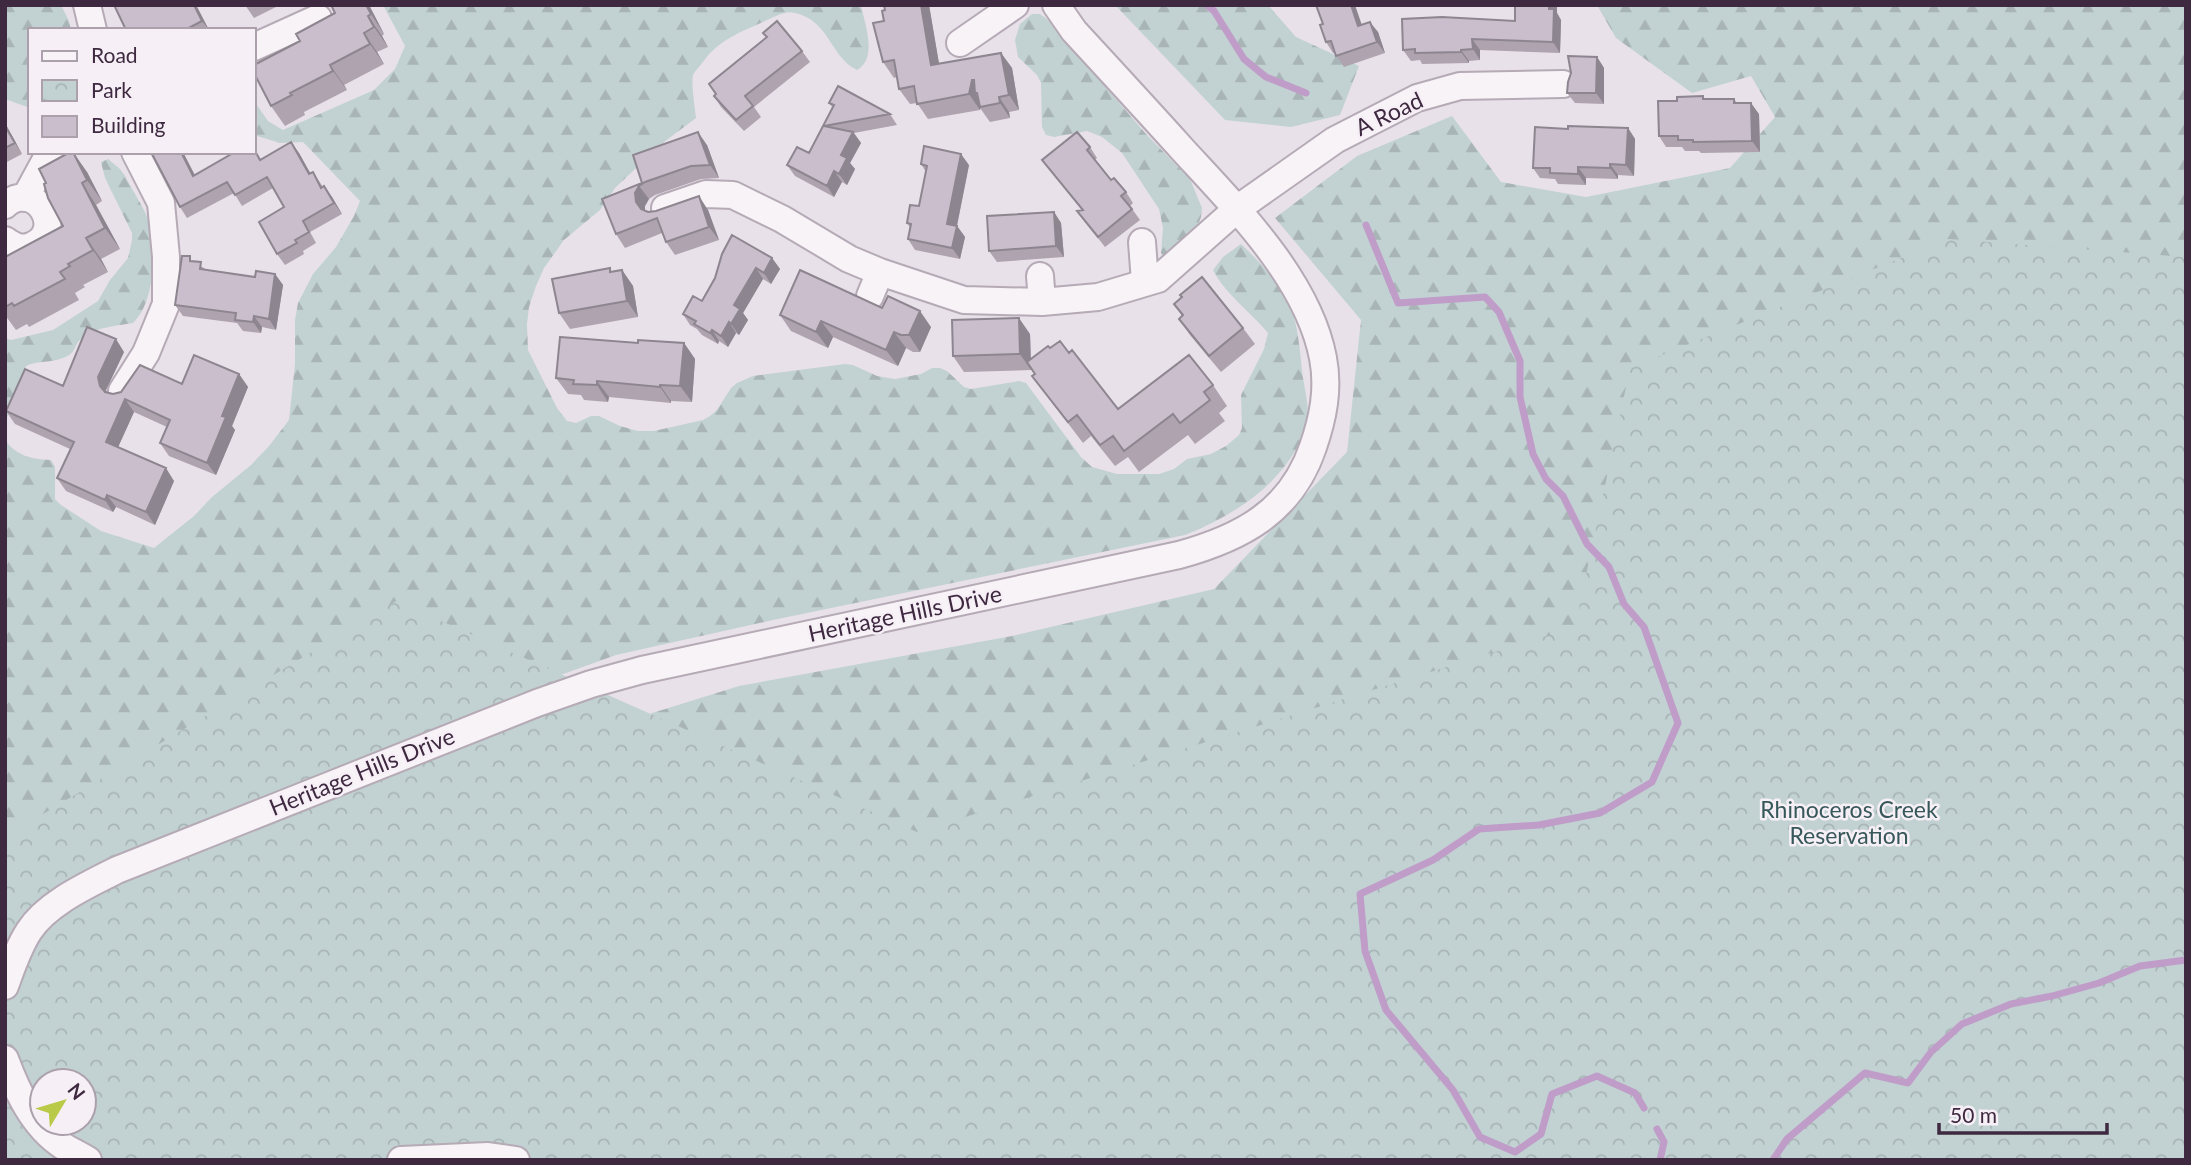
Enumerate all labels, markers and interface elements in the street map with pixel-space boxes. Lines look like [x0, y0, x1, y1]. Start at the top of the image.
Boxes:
legend [28, 28, 256, 154]
text: Road [91, 42, 138, 67]
text: Park [91, 77, 132, 102]
street label: A Road [1350, 85, 1427, 141]
text: Building [91, 112, 166, 137]
street label: Heritage Hills Drive [805, 579, 1004, 647]
street label: Heritage Hills Drive [265, 721, 458, 821]
park label: Rhinoceros Creek Reservation [1760, 795, 1938, 849]
north arrow [28, 1067, 98, 1137]
text: N [63, 1078, 90, 1104]
scale bar [1939, 1092, 2107, 1136]
text: 50 m [1950, 1102, 1997, 1127]

